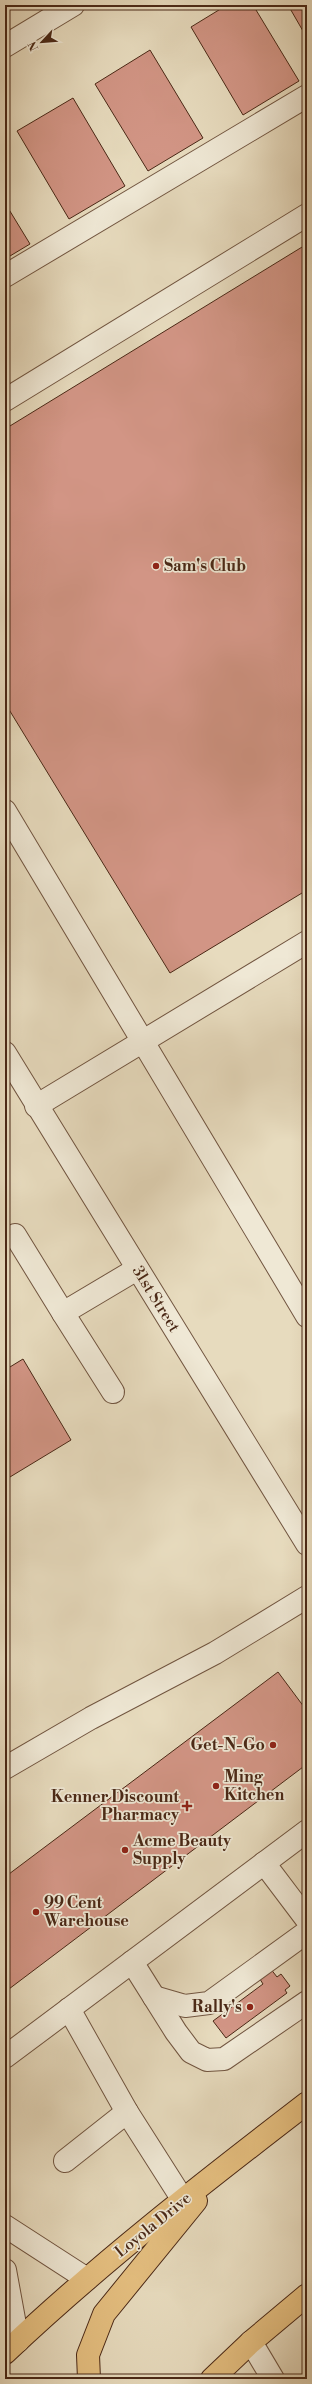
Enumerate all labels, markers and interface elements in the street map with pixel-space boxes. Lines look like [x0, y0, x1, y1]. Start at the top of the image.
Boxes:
north arrow [22, 22, 62, 62]
text: N [26, 39, 42, 53]
place label: Sam's Club [164, 556, 246, 576]
marker: Sam's Club [151, 561, 161, 571]
street label: 31st Street [128, 1262, 185, 1336]
place label: Get-N-Go [190, 1735, 265, 1755]
marker: Get-N-Go [268, 1740, 278, 1750]
place label: Ming Kitchen [224, 1767, 284, 1805]
marker: Ming Kitchen [211, 1781, 221, 1791]
place label: Kenner Discount Pharmacy [51, 1787, 180, 1825]
marker: Kenner Discount Pharmacy [182, 1801, 192, 1811]
place label: Acme Beauty Supply [132, 1831, 232, 1869]
marker: Acme Beauty Supply [120, 1845, 130, 1855]
place label: 99 Cent Warehouse [43, 1893, 129, 1931]
marker: 99 Cent Warehouse [31, 1907, 41, 1917]
place label: Rally's [192, 1997, 242, 2017]
marker: Rally's [245, 2002, 255, 2012]
street label: Loyola Drive [111, 2188, 195, 2262]

